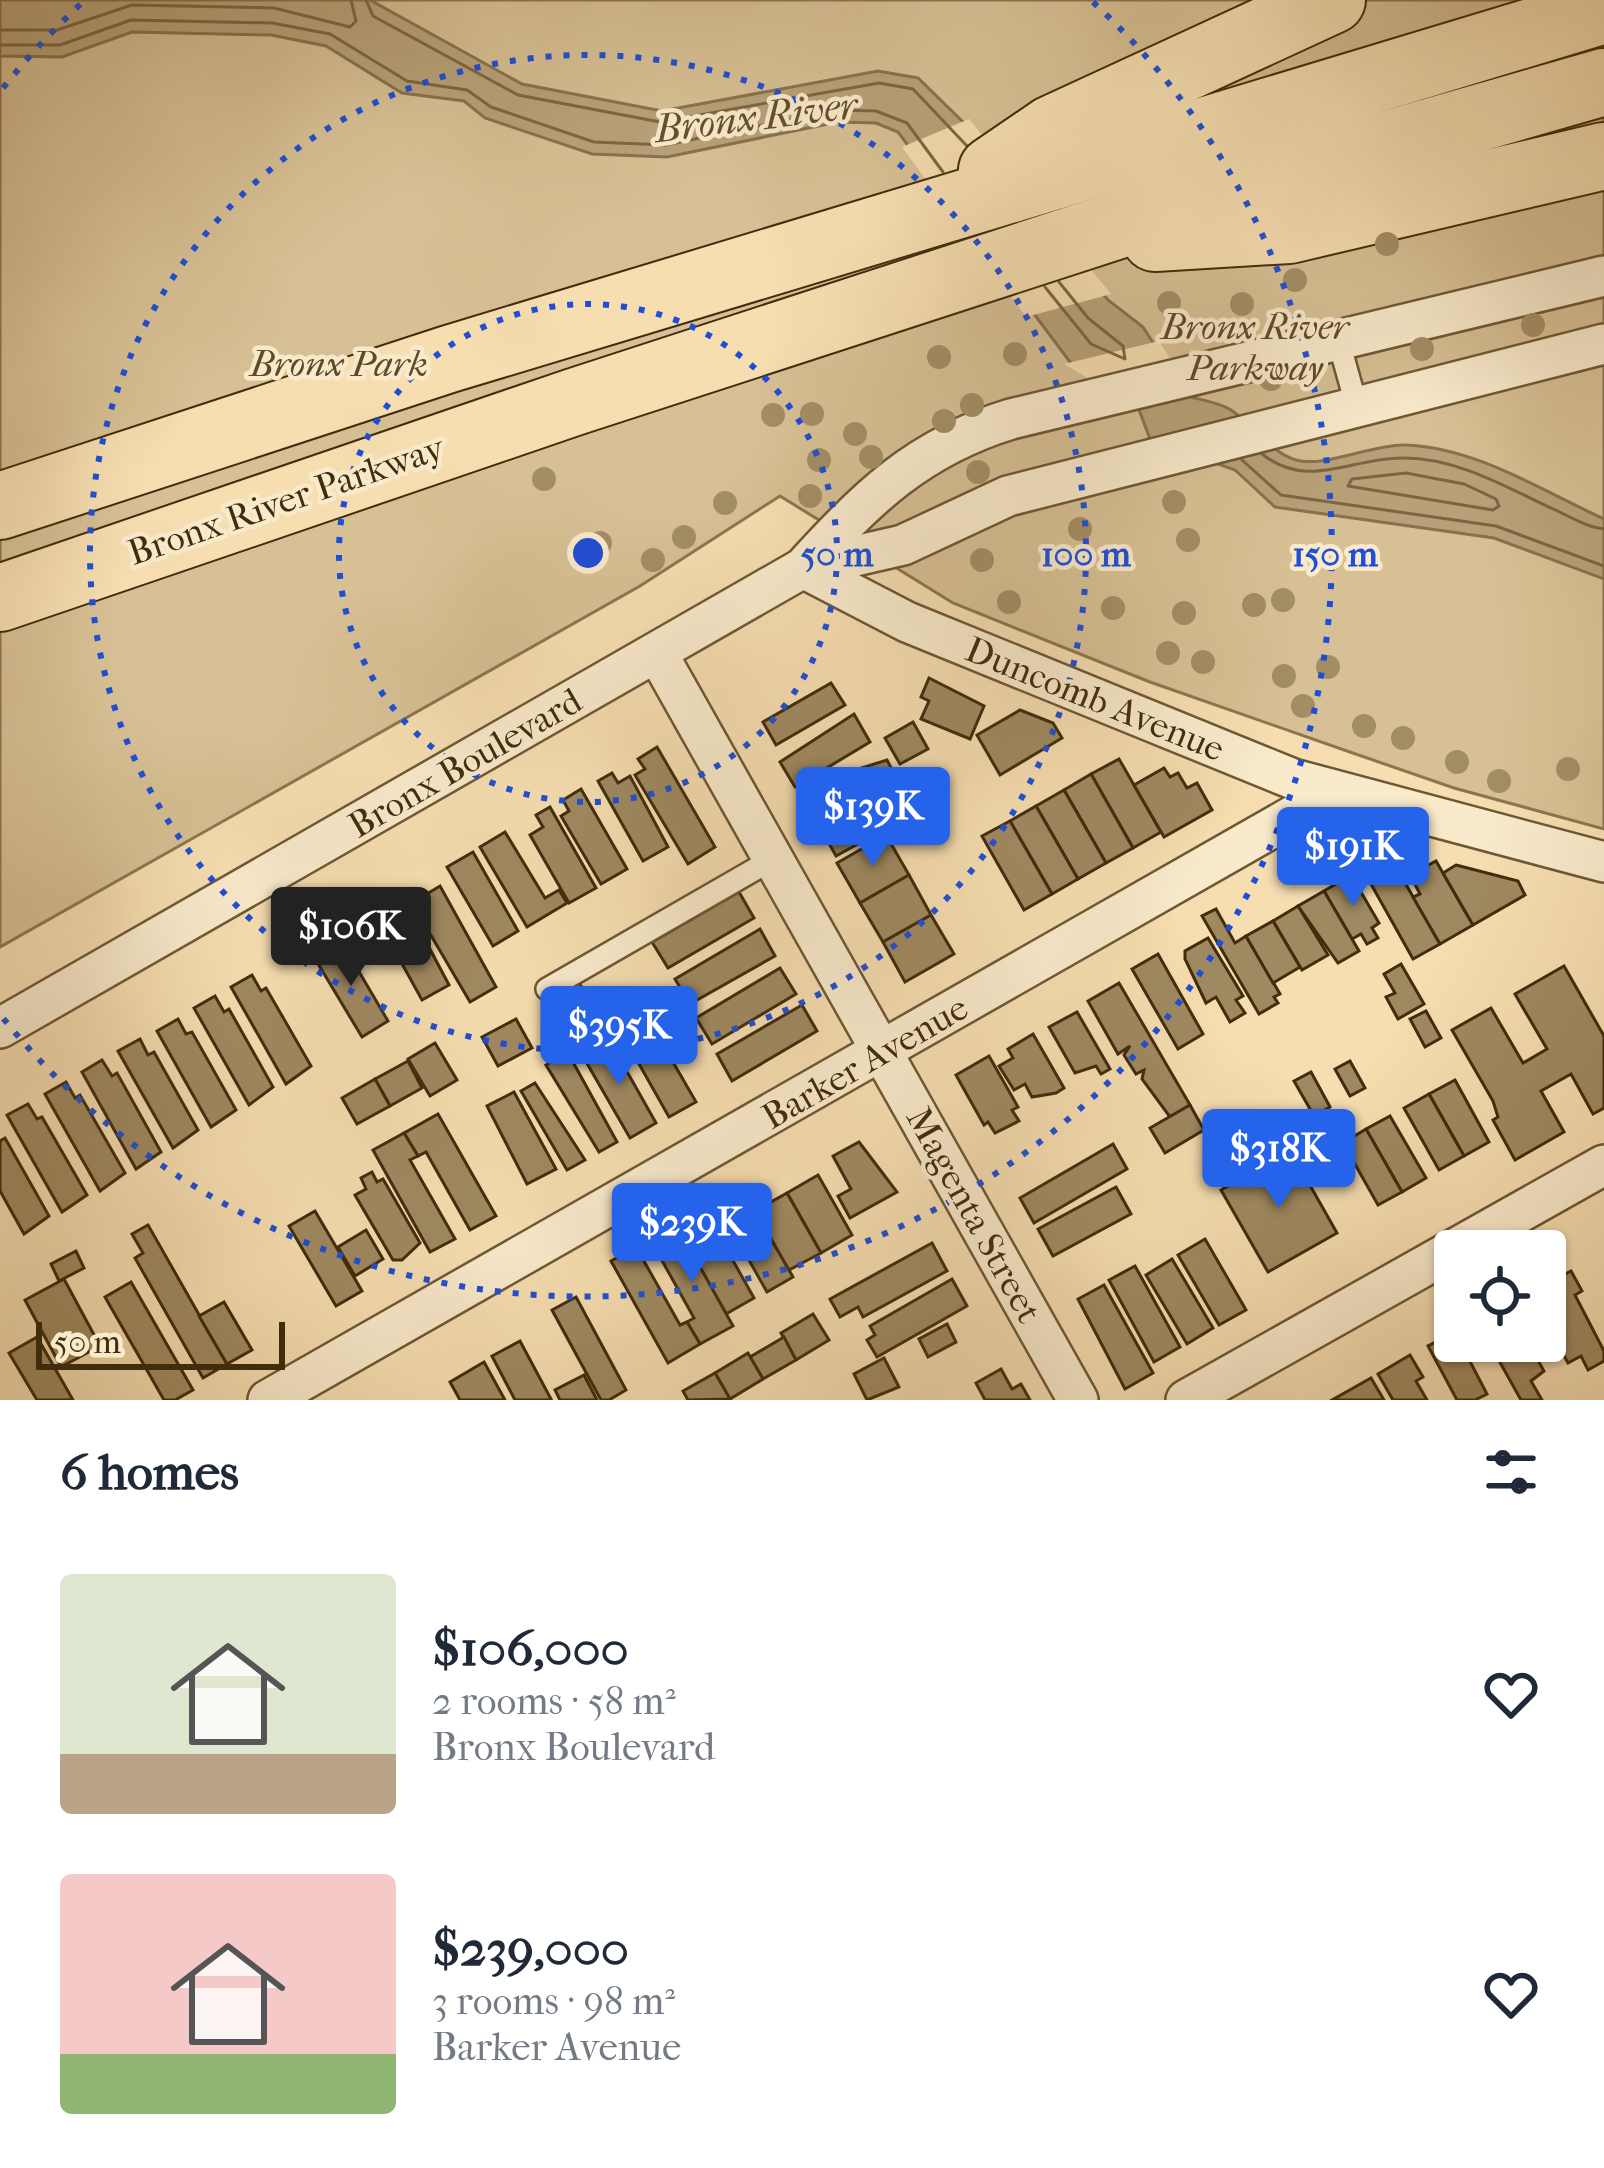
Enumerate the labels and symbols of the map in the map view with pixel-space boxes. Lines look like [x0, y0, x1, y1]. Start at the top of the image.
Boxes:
water label: Bronx River [650, 81, 862, 152]
park label: Bronx River Parkway [1159, 306, 1352, 389]
park label: Bronx Park [248, 343, 428, 385]
street label: Bronx River Parkway [122, 426, 451, 574]
centre of rings [567, 532, 609, 574]
text: 50 m [801, 533, 875, 575]
text: 100 m [1041, 533, 1132, 575]
text: 150 m [1292, 533, 1379, 575]
street label: Duncomb Avenue [960, 628, 1230, 770]
street label: Bronx Boulevard [341, 679, 589, 847]
pin: $139K [789, 767, 957, 869]
pin: $191K [1269, 807, 1437, 909]
pin: $106K [267, 887, 435, 989]
pin: $395K [535, 986, 703, 1088]
street label: Barker Avenue [755, 986, 975, 1138]
street label: Magenta Street [898, 1100, 1050, 1330]
pin: $318K [1195, 1109, 1363, 1211]
pin: $239K [608, 1183, 776, 1285]
scale bar [36, 1316, 285, 1369]

